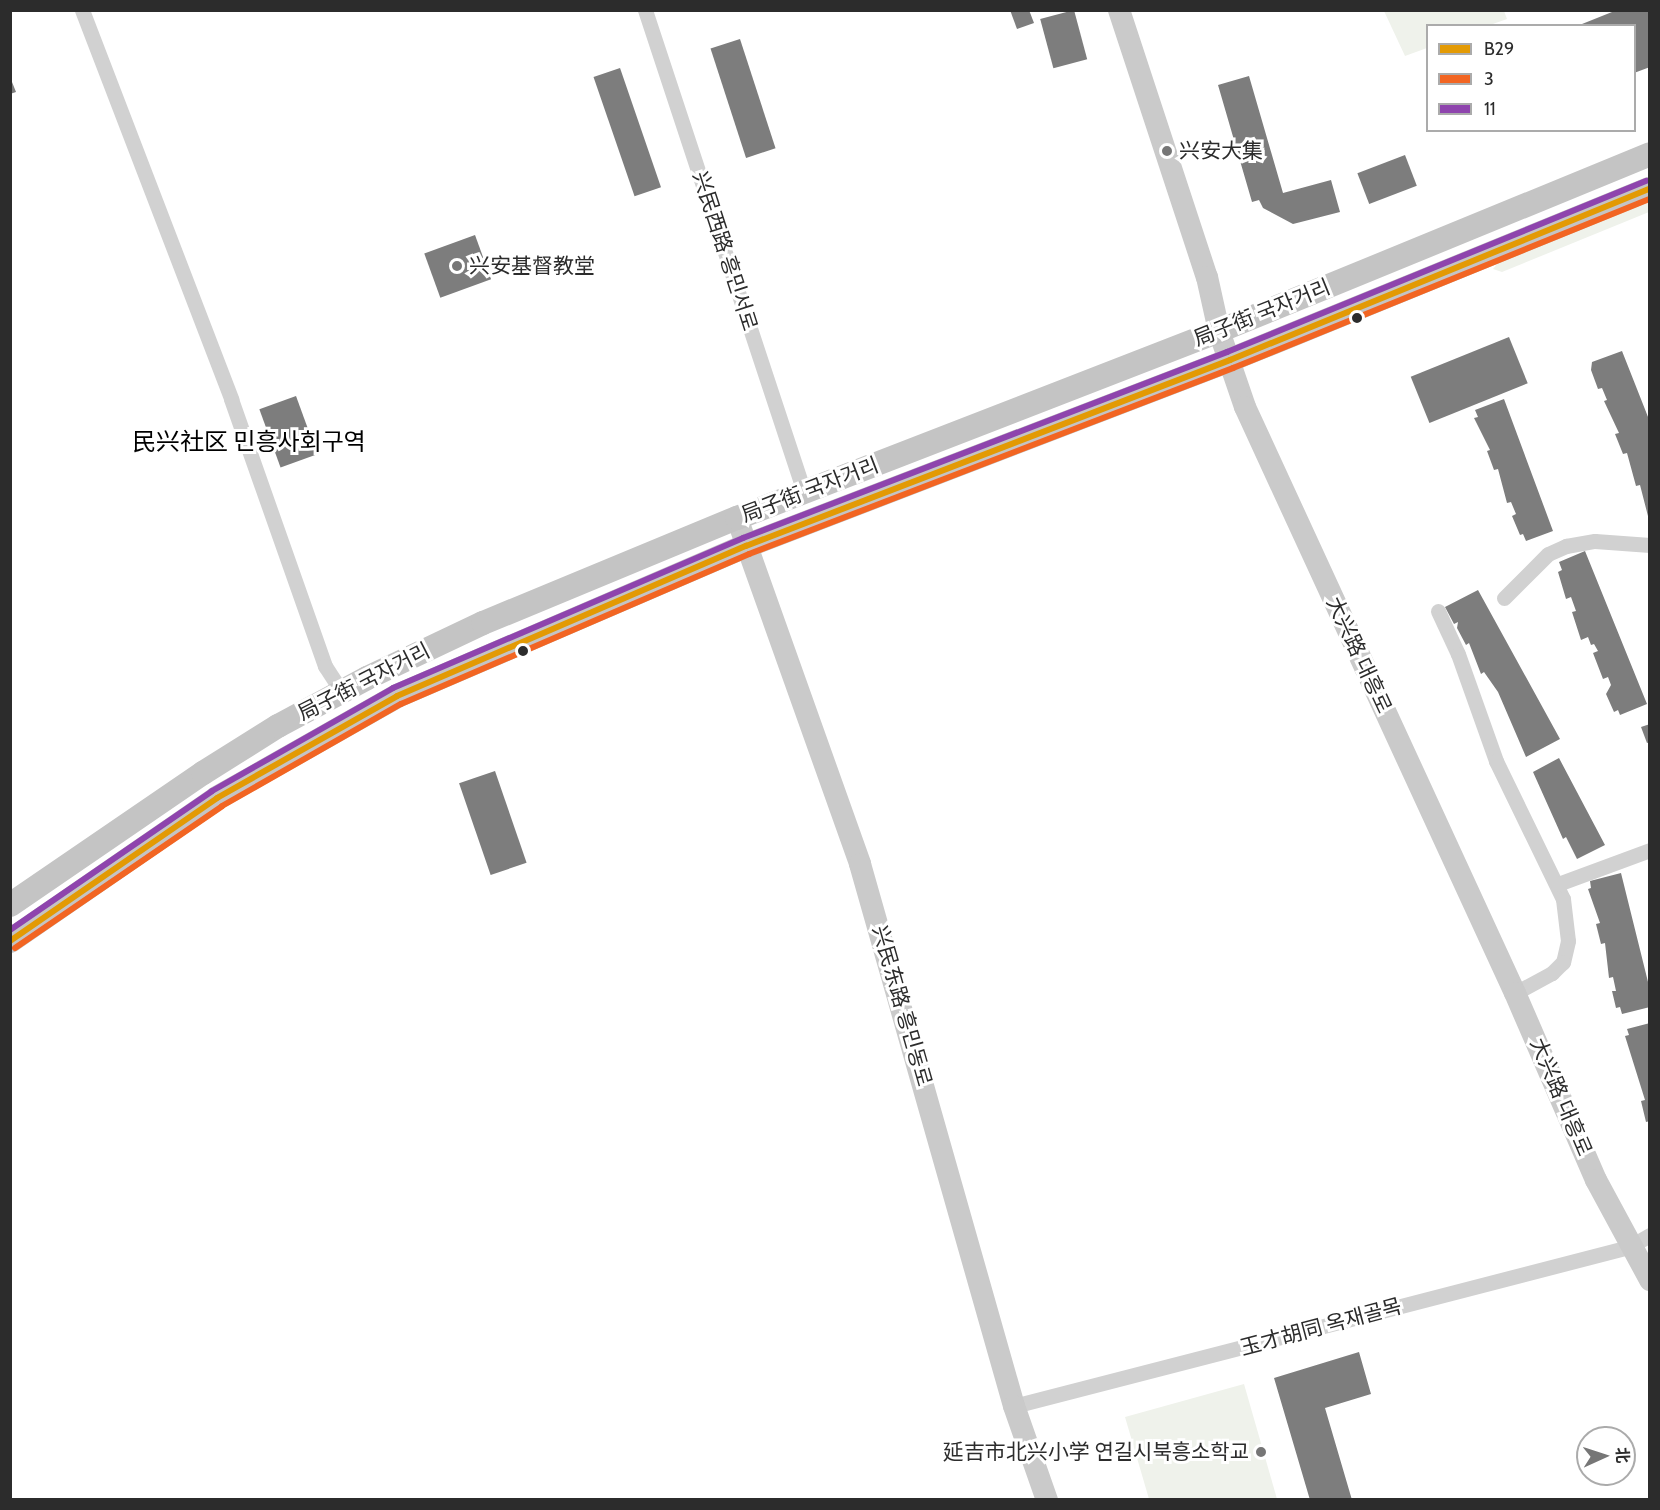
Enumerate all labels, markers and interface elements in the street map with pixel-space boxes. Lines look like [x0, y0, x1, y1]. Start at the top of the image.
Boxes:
legend [1426, 24, 1636, 132]
text: B29 [1484, 38, 1514, 60]
text: 3 [1484, 68, 1494, 90]
text: 11 [1484, 98, 1496, 120]
place label: 兴安大集 [1179, 138, 1263, 164]
marker: 兴安大集 [1160, 144, 1174, 158]
street label: 兴民西路 흥민서로 [687, 168, 763, 334]
place label: 兴安基督教堂 [469, 253, 595, 279]
marker: 兴安基督教堂 [450, 259, 464, 273]
street label: 局子街 국자거리 [1190, 274, 1334, 352]
unlabelled marker [1351, 312, 1363, 324]
district label: 民兴社区 민흥사회구역 [132, 428, 366, 456]
street label: 局子街 국자거리 [738, 452, 882, 528]
street label: 大兴路 대흥로 [1321, 593, 1397, 717]
street label: 局子街 국자거리 [294, 638, 434, 726]
unlabelled marker [517, 645, 529, 657]
street label: 兴民东路 흥민동로 [867, 923, 937, 1089]
street label: 大兴路 대흥로 [1525, 1034, 1597, 1160]
street label: 玉才胡同 옥재골목 [1238, 1293, 1404, 1361]
north arrow [1576, 1426, 1636, 1486]
place label: 延吉市北兴小学 연길시북흥소학교 [943, 1439, 1249, 1465]
marker: 延吉市北兴小学 연길시북흥소학교 [1254, 1445, 1268, 1459]
text: 北 [1613, 1447, 1632, 1464]

